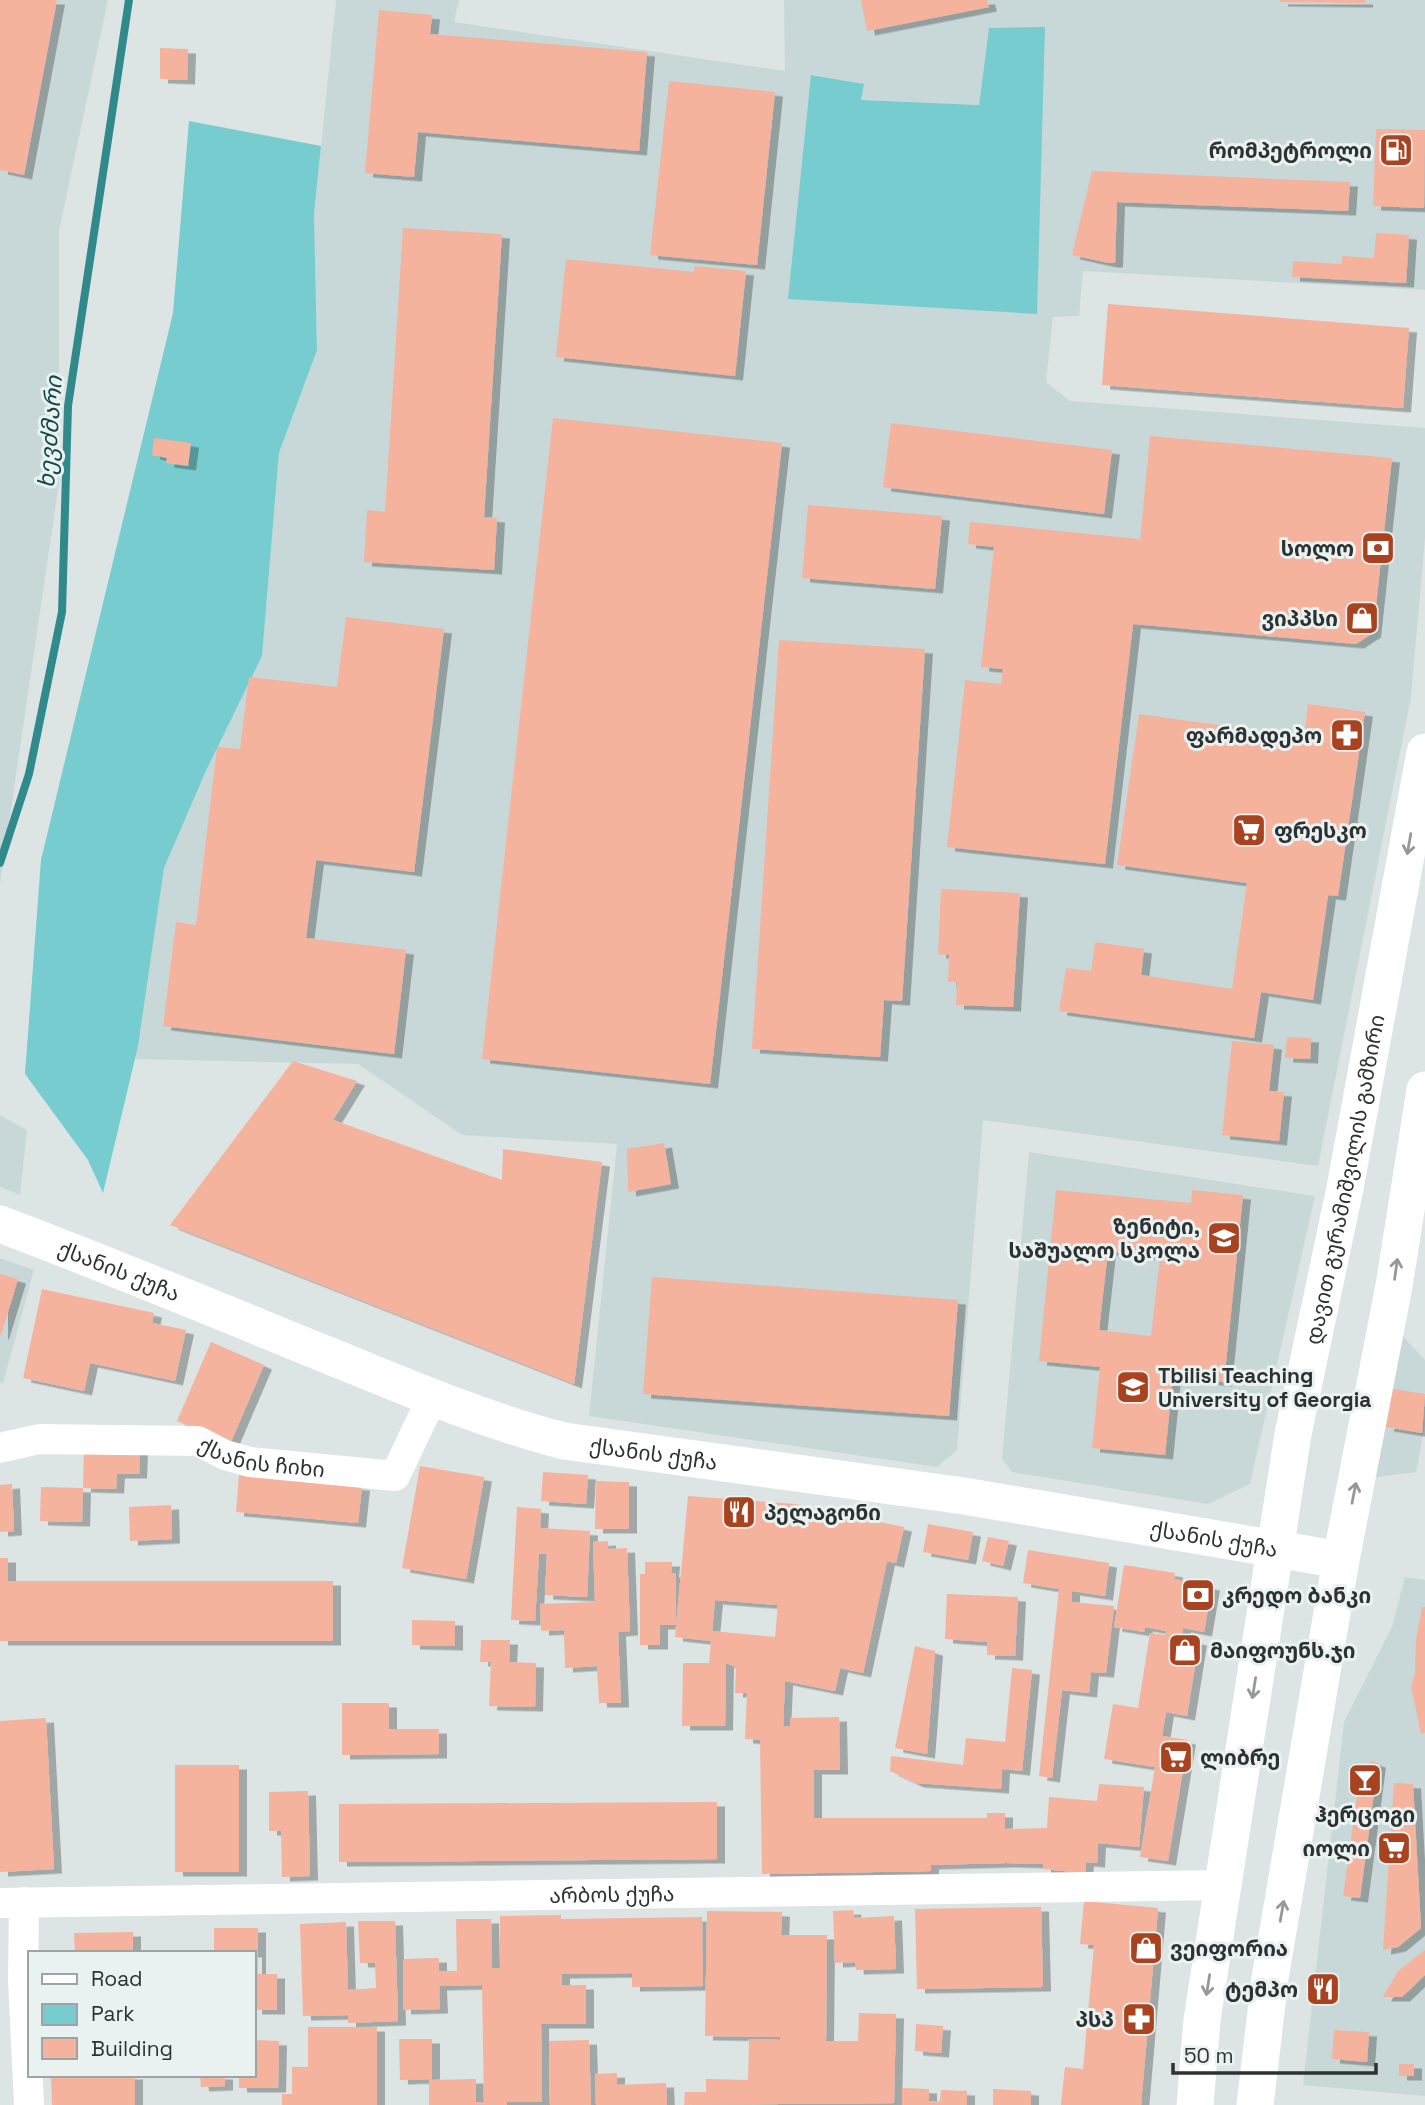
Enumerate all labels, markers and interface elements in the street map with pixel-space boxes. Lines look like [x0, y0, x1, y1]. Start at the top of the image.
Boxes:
fuel station icon: რომპეტროლი [1377, 131, 1415, 169]
place label: რომპეტროლი [1209, 137, 1372, 164]
water label: ხევძმარი [31, 374, 69, 489]
bank icon: სოლო [1359, 529, 1397, 567]
place label: სოლო [1281, 535, 1354, 562]
shop icon: ვიპპსი [1343, 599, 1381, 637]
place label: ვიპპსი [1262, 605, 1338, 632]
pharmacy icon: ფარმადეპო [1328, 716, 1366, 754]
place label: ფარმადეპო [1186, 722, 1322, 749]
supermarket icon: ფრესკო [1230, 811, 1268, 849]
place label: ფრესკო [1274, 817, 1367, 844]
one-way arrow [1402, 832, 1415, 855]
street label: დავით გურამიშვილის გამზირი [1299, 1012, 1390, 1347]
place label: ზენიტი, საშუალო სკოლა [1008, 1213, 1200, 1264]
school or university icon: ზენიტი, საშუალო სკოლა [1205, 1219, 1243, 1257]
street label: ქსანის ქუჩა [55, 1234, 184, 1307]
one-way arrow [1390, 1258, 1403, 1281]
place label: Tbilisi Teaching University of Georgia [1158, 1362, 1371, 1413]
school or university icon: Tbilisi Teaching University of Georgia [1114, 1368, 1152, 1406]
street label: ქსანის ჩიხი [194, 1430, 326, 1483]
street label: ქსანის ქუჩა [588, 1431, 719, 1475]
one-way arrow [1348, 1482, 1362, 1505]
restaurant icon: პელაგონი [720, 1493, 758, 1531]
place label: პელაგონი [764, 1499, 881, 1526]
street label: ქსანის ქუჩა [1148, 1514, 1280, 1563]
bank icon: კრედო ბანკი [1179, 1576, 1217, 1614]
place label: კრედო ბანკი [1222, 1582, 1371, 1609]
shop icon: მაიფოუნს.ჯი [1166, 1631, 1204, 1669]
place label: მაიფოუნს.ჯი [1210, 1637, 1356, 1664]
one-way arrow [1247, 1676, 1260, 1699]
supermarket icon: ლიბრე [1157, 1738, 1195, 1776]
place label: ლიბრე [1200, 1744, 1280, 1771]
bar icon: ჰერცოგი [1346, 1761, 1384, 1799]
place label: ჰერცოგი [1315, 1801, 1415, 1828]
supermarket icon: იოლი [1375, 1829, 1413, 1867]
place label: იოლი [1303, 1835, 1370, 1862]
street label: არბოს ქუჩა [549, 1880, 675, 1908]
one-way arrow [1276, 1900, 1289, 1923]
shop icon: ვეიფორია [1127, 1929, 1165, 1967]
place label: ვეიფორია [1170, 1935, 1288, 1962]
legend [28, 1951, 256, 2077]
text: Road [91, 1965, 143, 1992]
restaurant icon: ტემპო [1304, 1970, 1342, 2008]
one-way arrow [1201, 1973, 1214, 1996]
place label: ტემპო [1225, 1976, 1298, 2003]
text: Park [91, 2000, 135, 2027]
pharmacy icon: პსპ [1120, 2000, 1158, 2038]
place label: პსპ [1075, 2006, 1114, 2033]
scale bar [1173, 2032, 1376, 2076]
text: Building [91, 2035, 173, 2062]
text: 50 m [1184, 2042, 1234, 2069]

